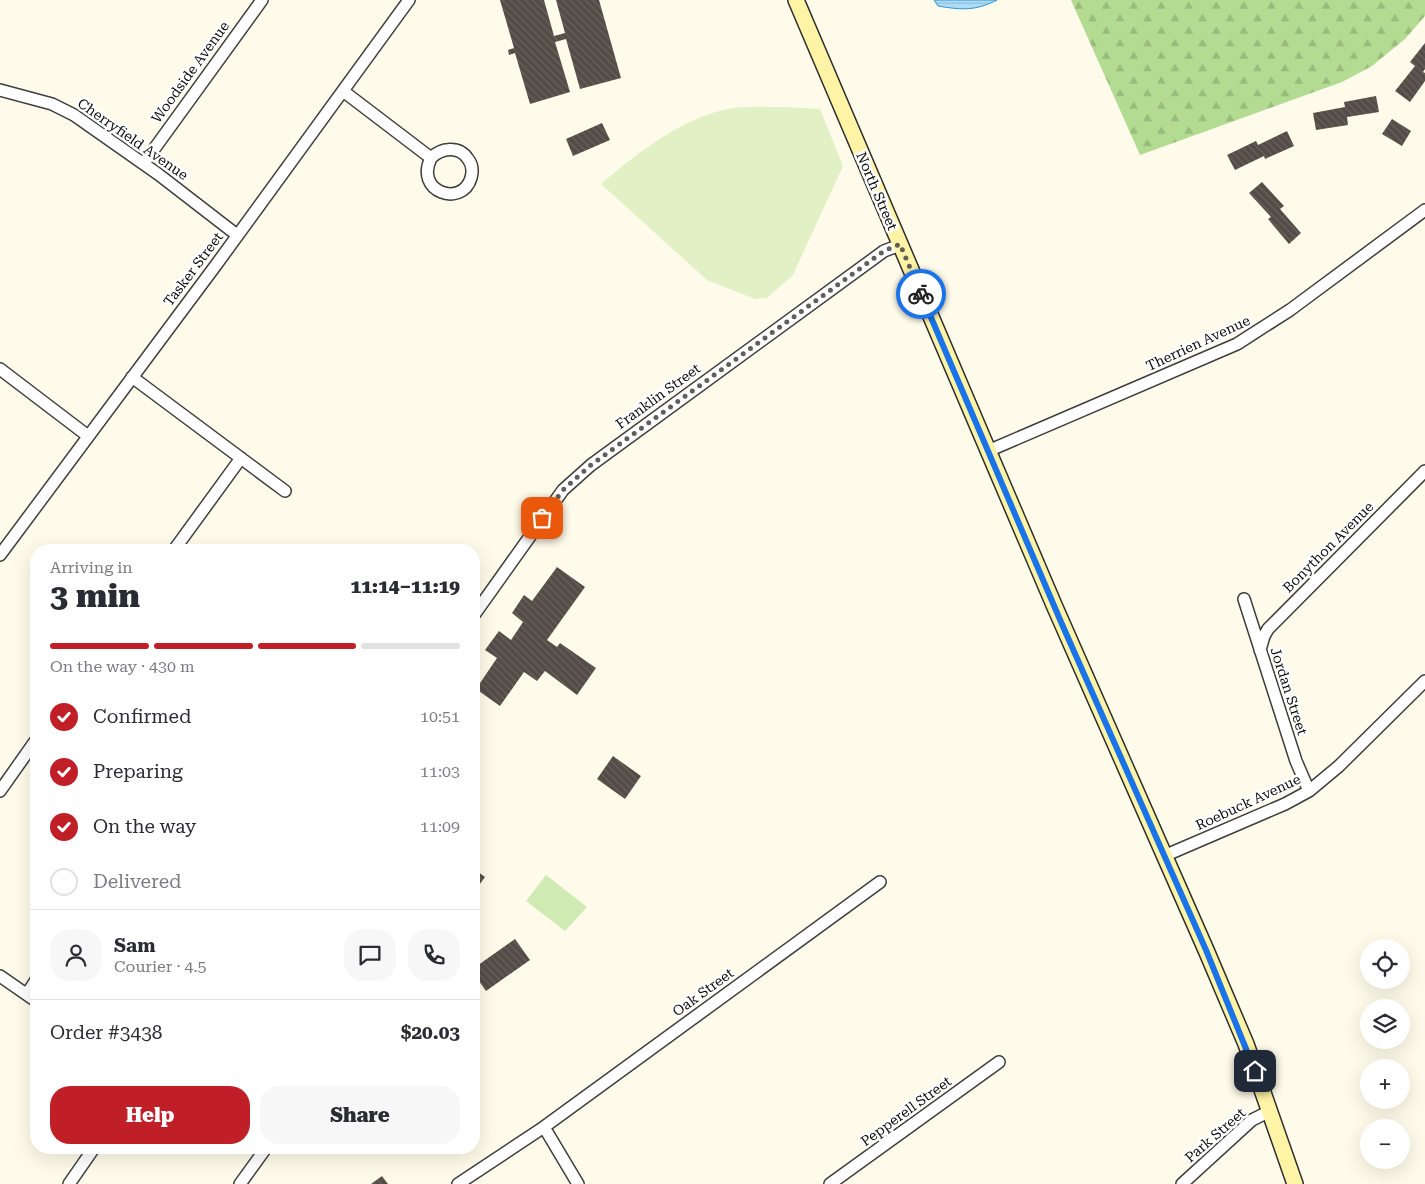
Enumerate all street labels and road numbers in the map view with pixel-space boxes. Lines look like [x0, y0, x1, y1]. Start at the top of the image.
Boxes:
street label: Woodside Avenue [148, 18, 232, 126]
street label: Cherryfield Avenue [75, 95, 191, 183]
street label: North Street [853, 149, 901, 233]
street label: Tasker Street [160, 229, 226, 309]
street label: Therrien Avenue [1144, 312, 1253, 374]
street label: Franklin Street [613, 360, 703, 432]
street label: Bonython Avenue [1279, 498, 1377, 596]
street label: Jordan Street [1267, 645, 1311, 737]
street label: Roebuck Avenue [1193, 771, 1303, 833]
street label: Oak Street [669, 965, 737, 1019]
street label: Pepperell Street [858, 1073, 954, 1149]
street label: Park Street [1182, 1105, 1248, 1165]

